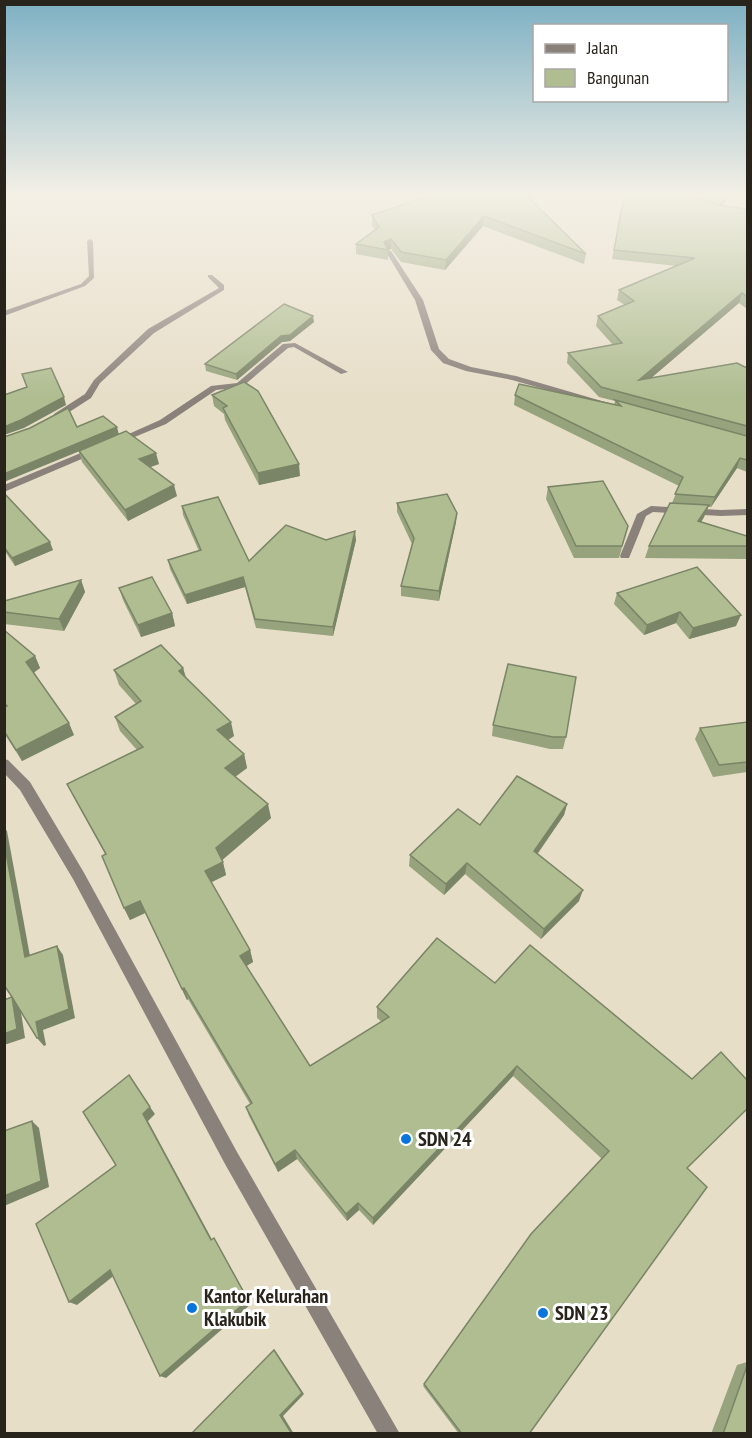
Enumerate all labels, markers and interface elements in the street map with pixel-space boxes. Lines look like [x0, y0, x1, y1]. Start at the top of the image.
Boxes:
legend [533, 24, 728, 102]
text: Jalan [586, 36, 618, 59]
text: Bangunan [587, 66, 649, 89]
place label: SDN 24 [418, 1126, 472, 1152]
marker: SDN 24 [399, 1132, 413, 1146]
place label: Kantor Kelurahan Klakubik [204, 1283, 328, 1332]
place label: SDN 23 [555, 1300, 609, 1326]
marker: Kantor Kelurahan Klakubik [185, 1301, 199, 1315]
marker: SDN 23 [536, 1306, 550, 1320]

